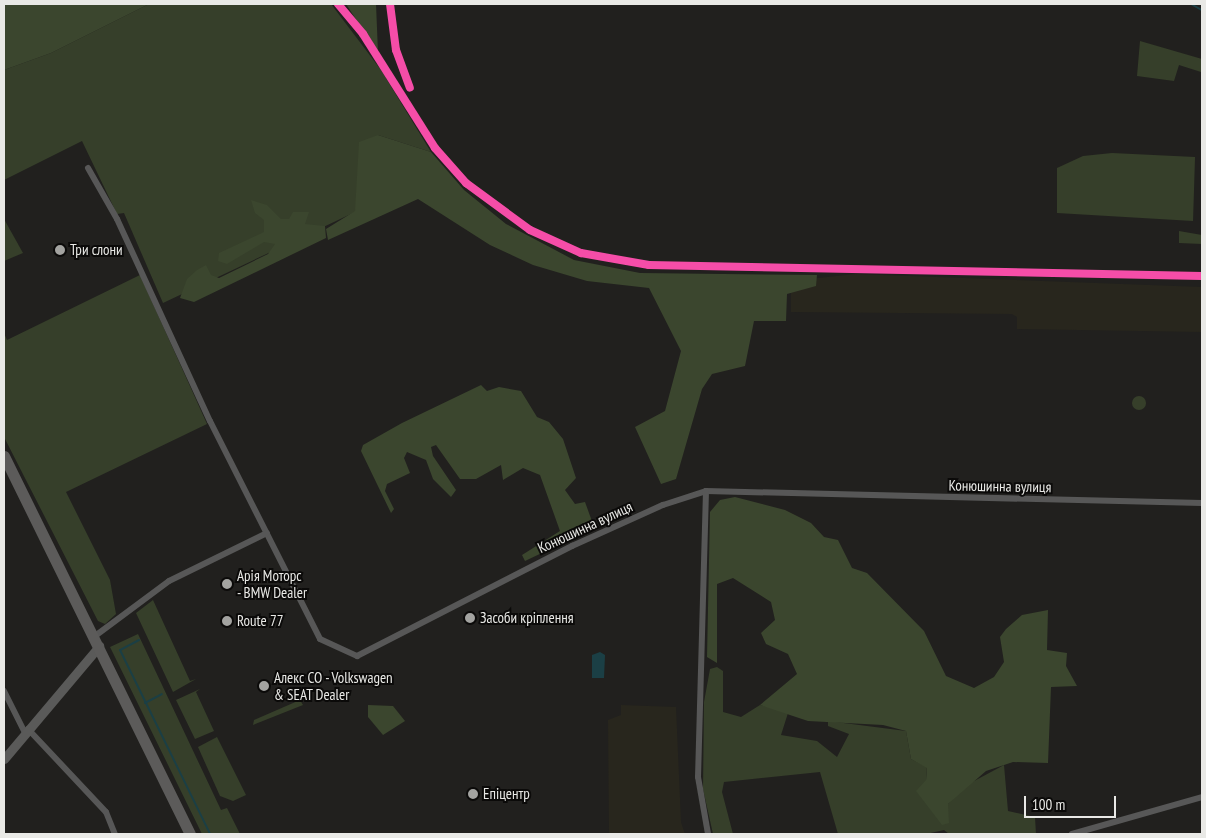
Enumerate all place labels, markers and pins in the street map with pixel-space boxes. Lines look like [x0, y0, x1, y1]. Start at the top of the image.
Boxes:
place label: Три слони [70, 241, 123, 259]
marker: Три слони [54, 244, 66, 256]
place label: Арія Моторс - BMW Dealer [237, 566, 308, 601]
marker: Арія Моторс - BMW Dealer [221, 578, 233, 590]
place label: Засоби кріплення [480, 609, 573, 627]
place label: Route 77 [237, 612, 283, 630]
marker: Засоби кріплення [464, 612, 476, 624]
marker: Route 77 [221, 615, 233, 627]
place label: Алекс CO - Volkswagen & SEAT Dealer [274, 668, 394, 703]
marker: Алекс CO - Volkswagen & SEAT Dealer [258, 680, 270, 692]
place label: Епіцентр [483, 785, 530, 803]
marker: Епіцентр [467, 788, 479, 800]

